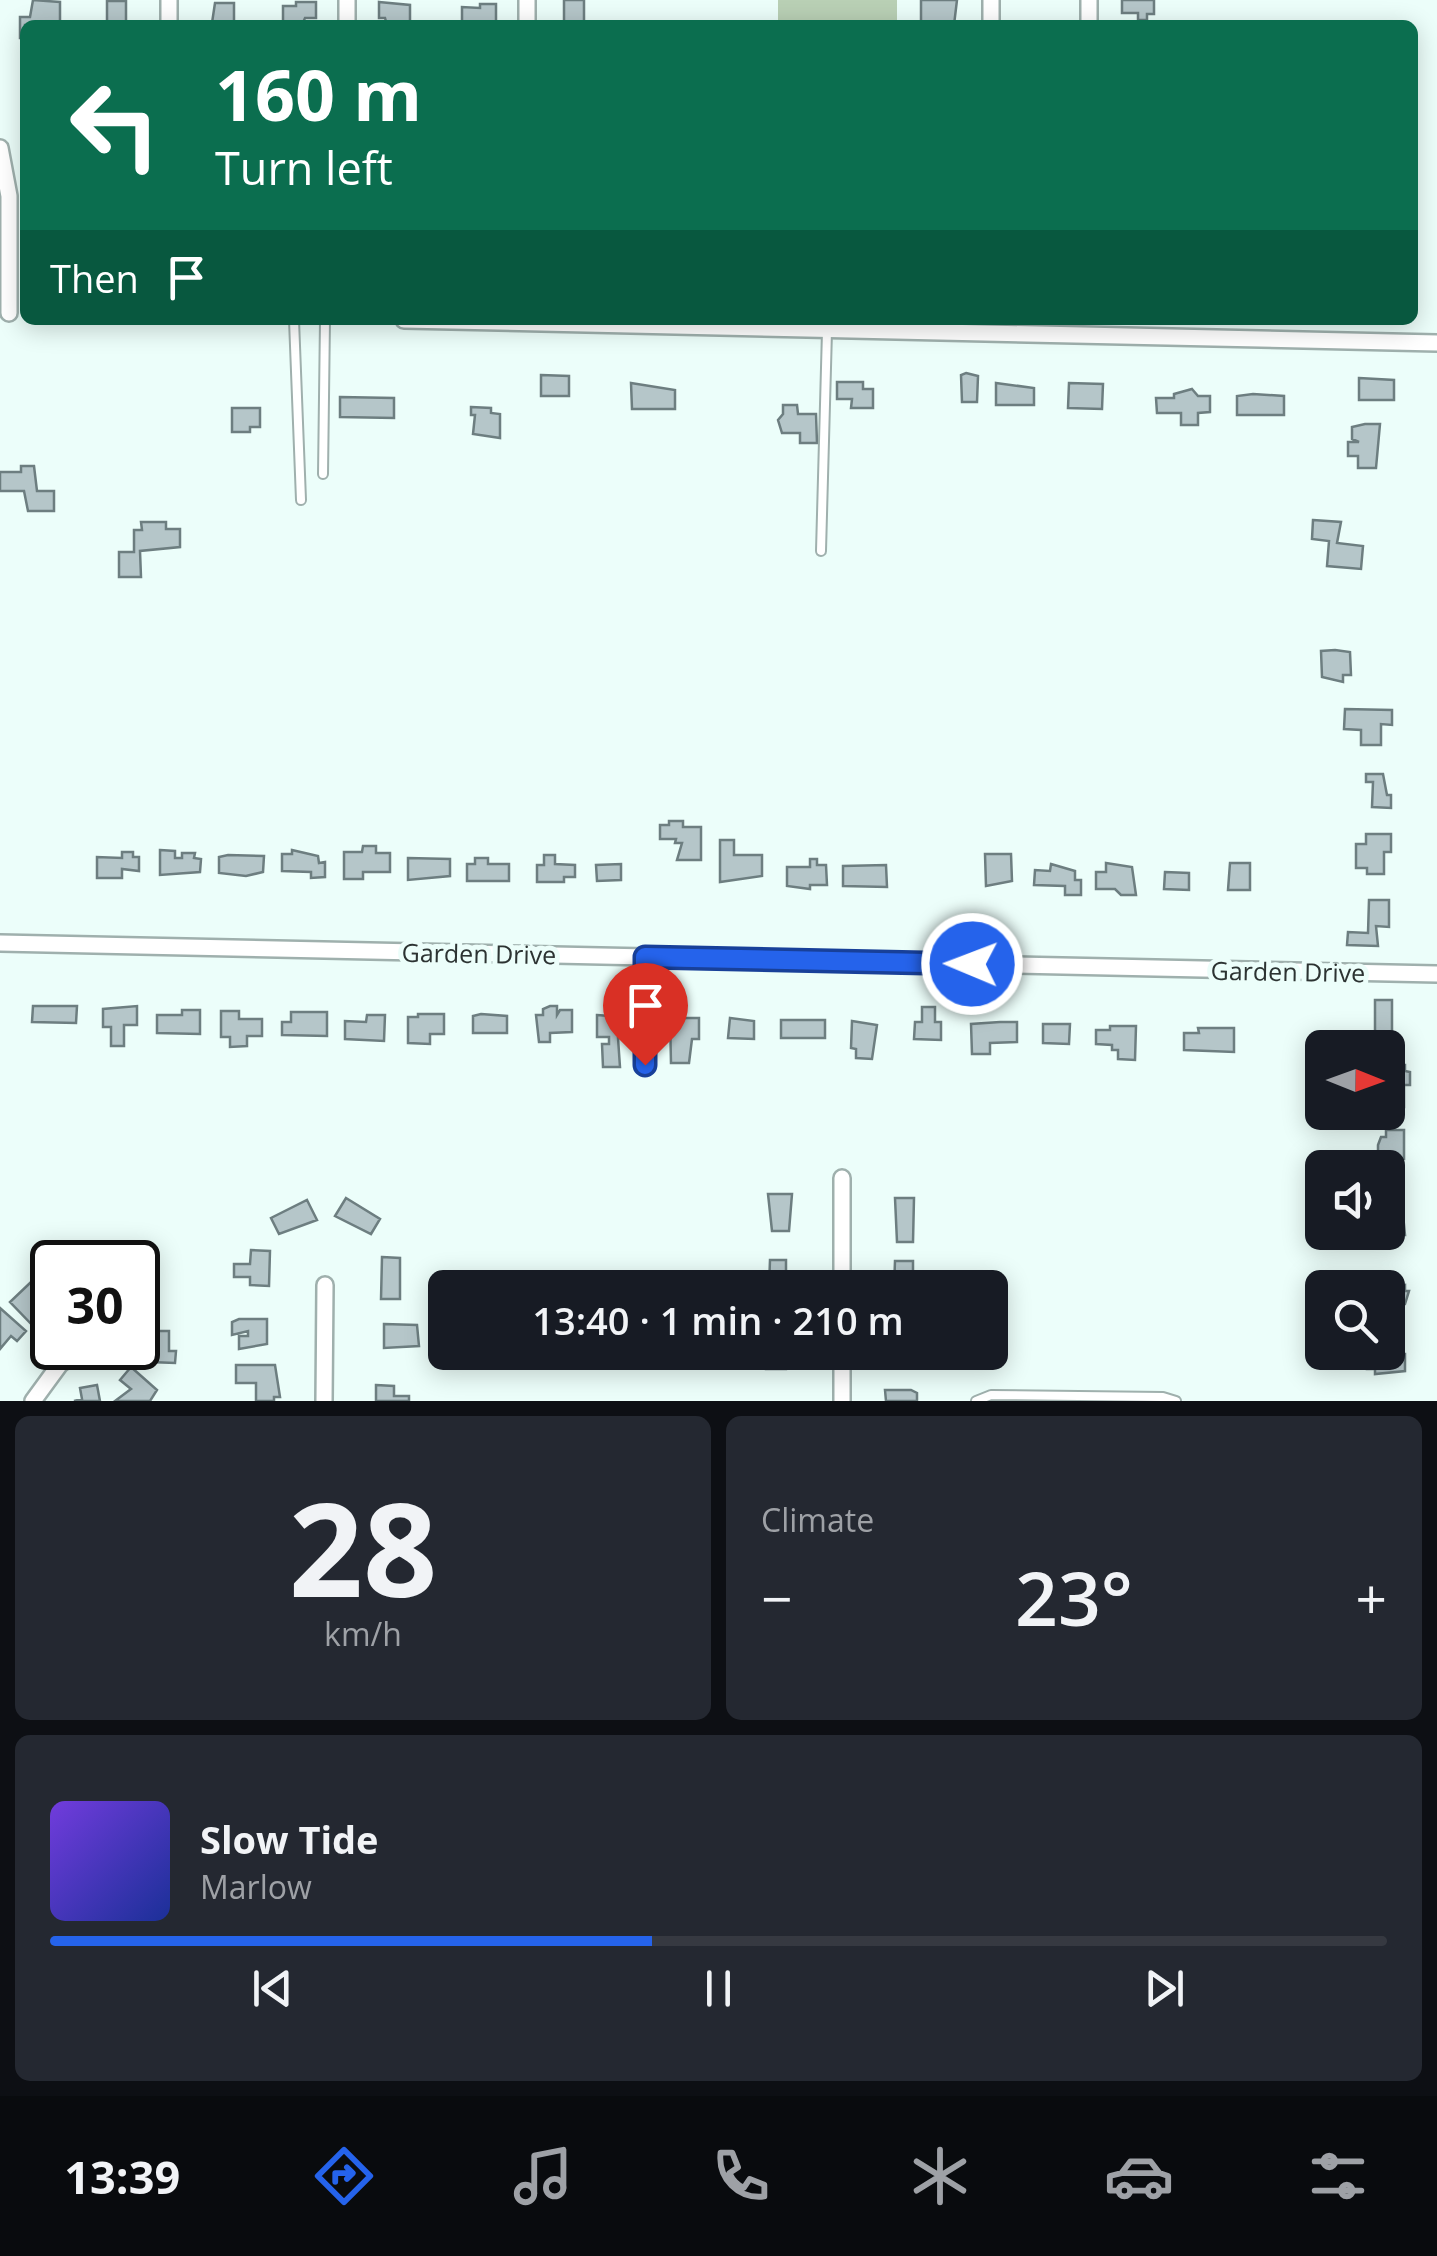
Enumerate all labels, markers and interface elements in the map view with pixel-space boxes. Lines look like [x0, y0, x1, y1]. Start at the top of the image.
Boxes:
text: 160 m [215, 46, 422, 142]
icon: left [50, 60, 180, 190]
text: Turn left [215, 137, 393, 198]
icon: arrive [159, 250, 214, 305]
text: Then [50, 252, 139, 304]
position arrow [920, 912, 1024, 1016]
street label: Garden Drive [401, 935, 557, 971]
street label: Garden Drive [1210, 953, 1366, 989]
pin [603, 963, 688, 1066]
icon: arrive [618, 978, 673, 1033]
north arrow [1305, 1030, 1405, 1130]
map controls [1305, 1030, 1405, 1370]
button: sound [1305, 1150, 1405, 1250]
speed limit sign: 30 [30, 1240, 160, 1370]
button: search [1305, 1270, 1405, 1370]
text: 13:40 · 1 min · 210 m [532, 1294, 904, 1346]
text: 28 [289, 1458, 437, 1635]
text: Climate [761, 1498, 874, 1541]
text: 23° [1015, 1546, 1133, 1648]
text: − [761, 1560, 792, 1635]
text: + [1356, 1560, 1387, 1635]
text: km/h [324, 1612, 402, 1655]
text: Slow Tide [200, 1813, 379, 1865]
text: Marlow [200, 1865, 312, 1908]
icon: previous [245, 1961, 300, 2016]
icon: pause [691, 1961, 746, 2016]
icon: next [1137, 1961, 1192, 2016]
icon: directions [309, 2141, 379, 2211]
icon: music [508, 2141, 578, 2211]
icon: phone [706, 2141, 776, 2211]
icon: climate [905, 2141, 975, 2211]
icon: car [1104, 2141, 1174, 2211]
icon: filters [1303, 2141, 1373, 2211]
text: 13:39 [64, 2146, 180, 2207]

